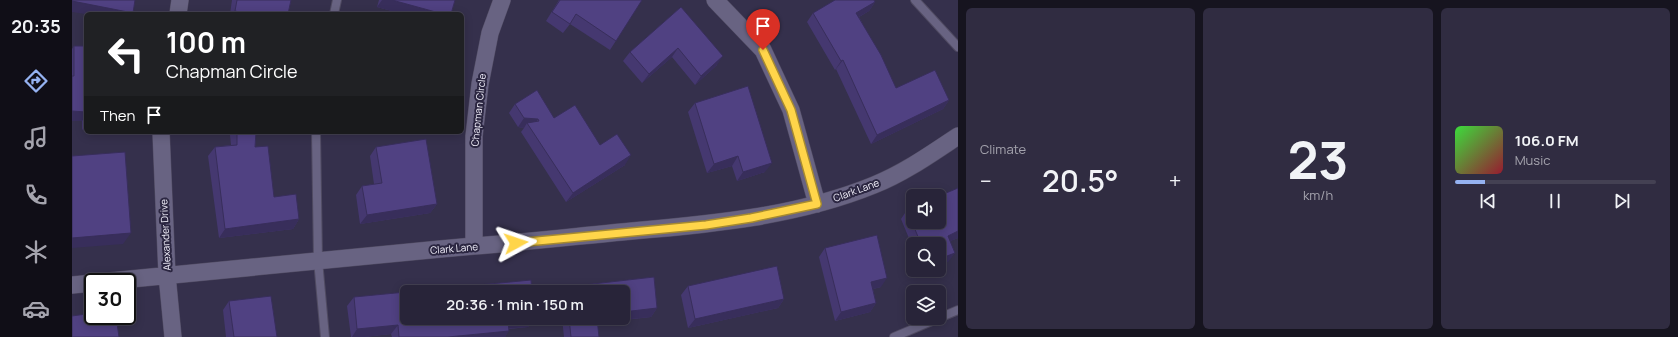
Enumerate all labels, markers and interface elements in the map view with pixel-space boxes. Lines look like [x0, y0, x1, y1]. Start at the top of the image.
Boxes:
pin [746, 9, 780, 50]
text: 20:35 [11, 14, 61, 38]
icon: arrive [752, 15, 774, 37]
text: 100 m [166, 23, 246, 61]
icon: left [100, 28, 152, 80]
text: Chapman Circle [166, 59, 298, 83]
icon: directions [22, 67, 50, 95]
street label: Chapman Circle [467, 73, 489, 147]
icon: arrive [143, 104, 165, 126]
text: Then [100, 105, 135, 126]
icon: music [22, 124, 50, 152]
text: 23 [1287, 124, 1349, 195]
text: 106.0 FM [1515, 130, 1579, 151]
text: Climate [980, 140, 1026, 158]
text: Music [1515, 151, 1550, 169]
text: 20.5° [1042, 160, 1119, 201]
text: − [980, 166, 992, 196]
text: + [1169, 166, 1181, 196]
street label: Clark Lane [831, 175, 881, 205]
icon: phone [22, 181, 50, 209]
text: km/h [1303, 186, 1333, 204]
map controls [906, 189, 946, 325]
button: sound [906, 189, 946, 229]
icon: previous [1477, 190, 1499, 212]
icon: pause [1544, 190, 1566, 212]
icon: next [1611, 190, 1633, 212]
street label: Alexander Drive [156, 199, 174, 271]
position arrow [495, 222, 537, 264]
button: search [906, 237, 946, 277]
icon: climate [22, 238, 50, 266]
street label: Clark Lane [429, 239, 479, 257]
speed limit sign: 30 [84, 273, 136, 325]
button: layers [906, 285, 946, 325]
text: 20:36 · 1 min · 150 m [446, 294, 584, 315]
icon: car [22, 295, 50, 323]

